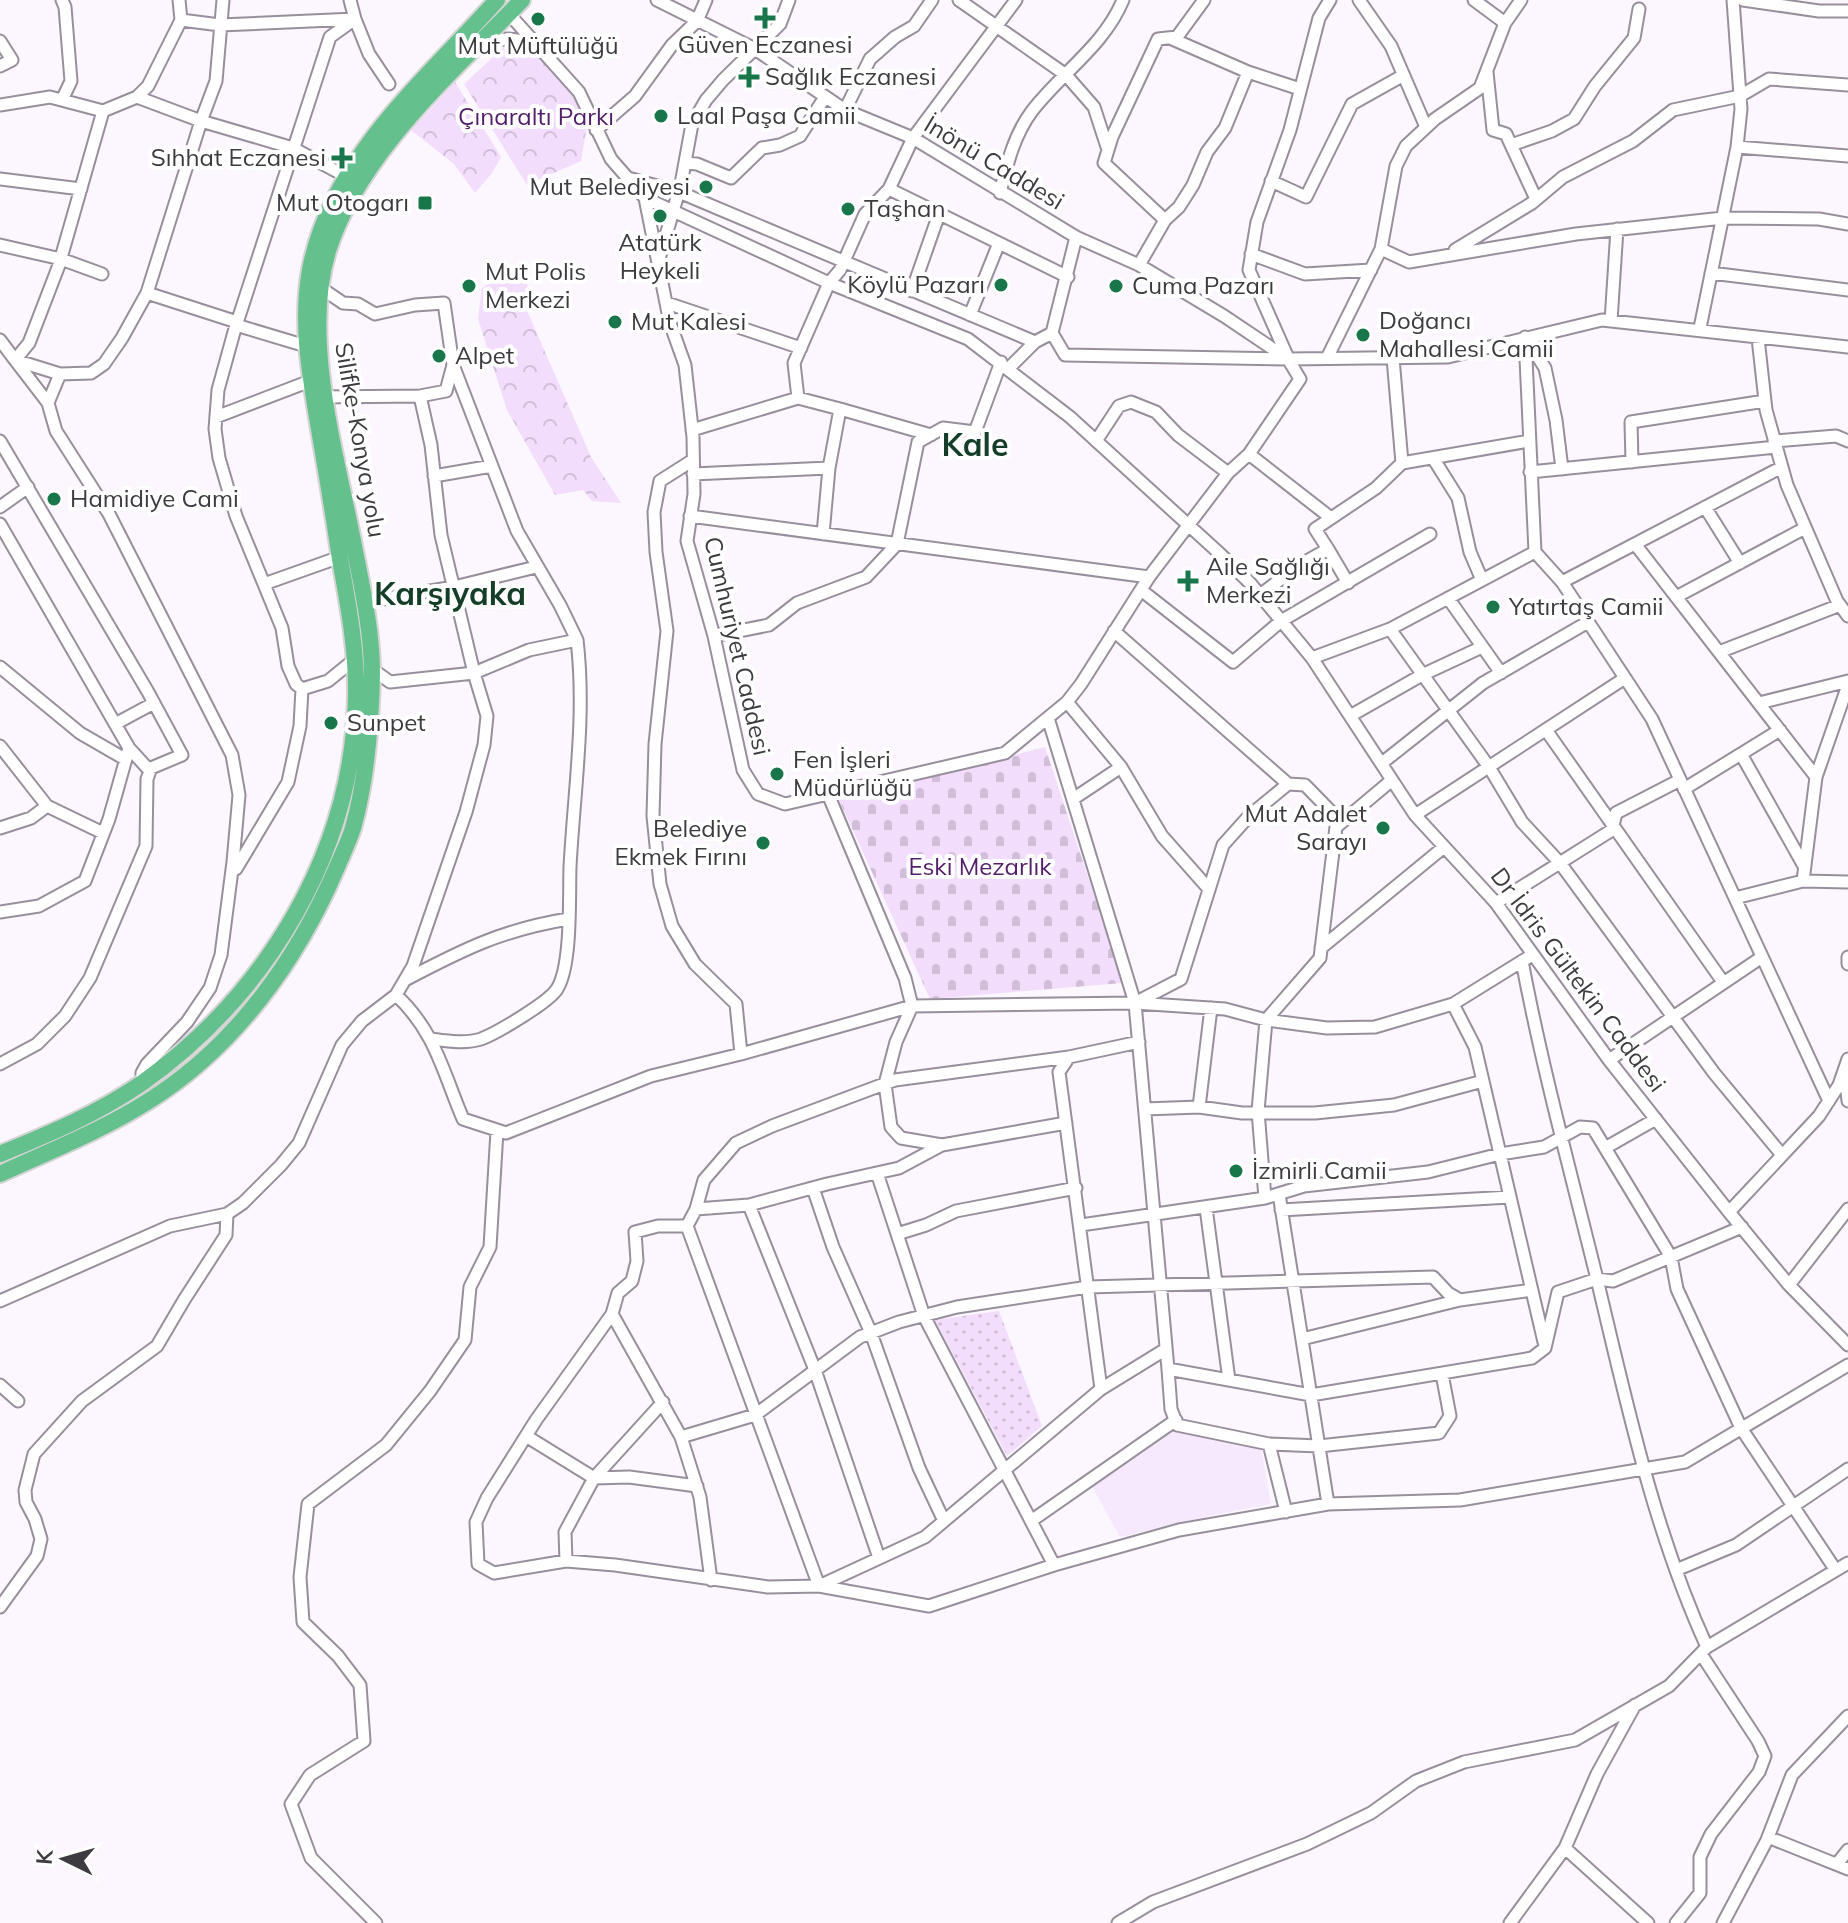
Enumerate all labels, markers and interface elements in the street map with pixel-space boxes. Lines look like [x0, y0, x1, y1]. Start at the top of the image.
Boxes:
marker: Güven Eczanesi [756, 9, 774, 27]
marker: Mut Müftülüğü [529, 10, 547, 28]
place label: Güven Eczanesi [678, 29, 852, 59]
place label: Mut Müftülüğü [457, 30, 619, 60]
place label: Sağlık Eczanesi [765, 61, 936, 91]
marker: Sağlık Eczanesi [740, 68, 758, 86]
place label: Laal Paşa Camii [677, 100, 856, 130]
park label: Çınaraltı Parkı [458, 101, 614, 131]
marker: Laal Paşa Camii [652, 107, 670, 125]
street label: İnönü Caddesi [919, 109, 1070, 216]
place label: Sıhhat Eczanesi [151, 142, 326, 172]
marker: Sıhhat Eczanesi [333, 149, 351, 167]
place label: Mut Belediyesi [529, 171, 690, 201]
marker: Mut Belediyesi [697, 178, 715, 196]
place label: Mut Otogarı [276, 187, 409, 217]
place label: Taşhan [864, 193, 946, 223]
marker: Mut Otogarı [416, 194, 434, 212]
marker: Taşhan [839, 200, 857, 218]
marker: Atatürk Heykeli [651, 207, 669, 225]
place label: Atatürk Heykeli [618, 227, 702, 285]
place label: Mut Polis Merkezi [485, 256, 586, 314]
place label: Köylü Pazarı [847, 269, 985, 299]
place label: Cuma Pazarı [1132, 270, 1274, 300]
marker: Köylü Pazarı [992, 276, 1010, 294]
marker: Mut Polis Merkezi [460, 277, 478, 295]
marker: Cuma Pazarı [1107, 277, 1125, 295]
place label: Doğancı Mahallesi Camii [1379, 305, 1554, 363]
place label: Mut Kalesi [631, 306, 746, 336]
marker: Mut Kalesi [606, 313, 624, 331]
marker: Doğancı Mahallesi Camii [1354, 326, 1372, 344]
street label: Silifke-Konya yolu [329, 340, 393, 540]
place label: Alpet [455, 340, 514, 370]
marker: Alpet [430, 347, 448, 365]
district label: Kale [941, 424, 1009, 464]
place label: Hamidiye Cami [70, 483, 239, 513]
marker: Hamidiye Cami [45, 490, 63, 508]
street label: Cumhuriyet Caddesi [698, 533, 778, 758]
place label: Aile Sağlığı Merkezi [1206, 551, 1330, 609]
marker: Aile Sağlığı Merkezi [1177, 570, 1199, 592]
district label: Karşıyaka [374, 573, 526, 613]
place label: Yatırtaş Camii [1508, 591, 1663, 621]
marker: Yatırtaş Camii [1484, 598, 1502, 616]
place label: Sunpet [347, 707, 426, 737]
marker: Sunpet [322, 714, 340, 732]
place label: Fen İşleri Müdürlüğü [793, 744, 912, 802]
marker: Fen İşleri Müdürlüğü [768, 765, 786, 783]
place label: Mut Adalet Sarayı [1244, 798, 1367, 856]
place label: Belediye Ekmek Fırını [615, 813, 747, 871]
marker: Mut Adalet Sarayı [1374, 819, 1392, 837]
marker: Belediye Ekmek Fırını [754, 834, 772, 852]
park label: Eski Mezarlık [909, 851, 1052, 881]
street label: Dr İdris Gültekin Caddesi [1485, 861, 1673, 1097]
place label: İzmirli Camii [1252, 1155, 1387, 1185]
marker: İzmirli Camii [1227, 1162, 1245, 1180]
north arrow [24, 1819, 104, 1899]
text: K [29, 1847, 59, 1866]

